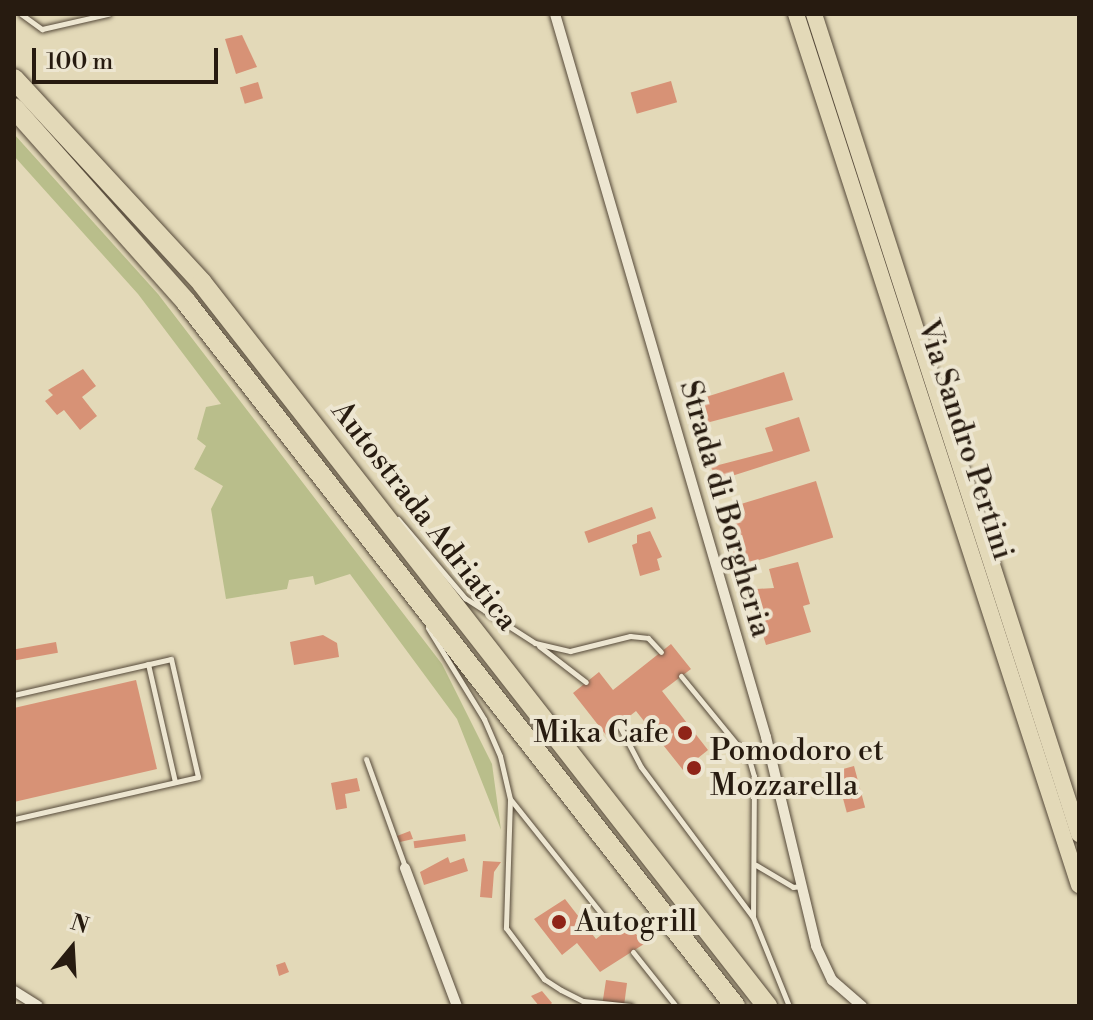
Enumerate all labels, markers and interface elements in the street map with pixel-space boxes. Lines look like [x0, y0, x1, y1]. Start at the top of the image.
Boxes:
scale bar [36, 32, 222, 82]
text: 100 m [46, 47, 113, 77]
street label: Via Sandro Pertini [909, 316, 1021, 564]
street label: Strada di Borgheria [671, 377, 779, 641]
street label: Autostrada Adriatica [323, 394, 525, 638]
place label: Mika Cafe [533, 715, 669, 751]
marker: Mika Cafe [676, 724, 694, 742]
place label: Pomodoro et Mozzarella [710, 733, 884, 804]
marker: Pomodoro et Mozzarella [685, 759, 703, 777]
place label: Autogrill [575, 904, 697, 940]
north arrow [32, 908, 112, 988]
text: N [67, 909, 92, 940]
marker: Autogrill [550, 913, 568, 931]

